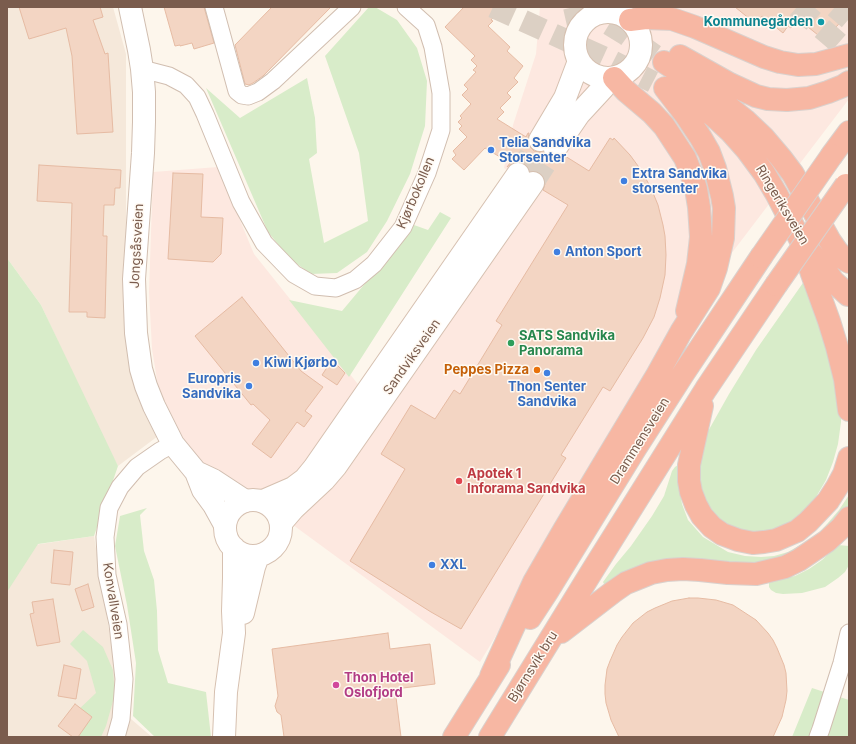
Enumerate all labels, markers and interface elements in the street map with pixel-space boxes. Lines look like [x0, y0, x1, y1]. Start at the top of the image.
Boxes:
place label: Kommunegården [704, 14, 813, 30]
marker: Kommunegården [816, 17, 826, 27]
place label: Telia Sandvika Storsenter [499, 135, 591, 166]
marker: Telia Sandvika Storsenter [486, 145, 496, 155]
street label: Kjørbokollen [394, 155, 438, 231]
street label: Ringeriksveien [752, 162, 812, 248]
place label: Extra Sandvika storsenter [632, 166, 727, 197]
marker: Extra Sandvika storsenter [619, 176, 629, 186]
street label: Jongsåsveien [127, 203, 147, 289]
place label: Anton Sport [565, 244, 642, 260]
marker: Anton Sport [552, 247, 562, 257]
street label: Sandviksveien [380, 316, 444, 398]
place label: SATS Sandvika Panorama [519, 328, 615, 359]
marker: SATS Sandvika Panorama [506, 338, 516, 348]
place label: Kiwi Kjørbo [264, 355, 337, 371]
marker: Kiwi Kjørbo [251, 358, 261, 368]
place label: Peppes Pizza [444, 362, 529, 378]
marker: Peppes Pizza [532, 365, 542, 375]
marker: Thon Senter Sandvika [542, 368, 552, 378]
place label: Europris Sandvika [182, 371, 241, 402]
place label: Thon Senter Sandvika [508, 379, 586, 410]
marker: Europris Sandvika [244, 381, 254, 391]
street label: Drammensveien [607, 395, 673, 487]
place label: Apotek 1 Inforama Sandvika [467, 466, 586, 497]
marker: Apotek 1 Inforama Sandvika [454, 476, 464, 486]
place label: XXL [440, 557, 467, 573]
marker: XXL [427, 560, 437, 570]
street label: Konvallveien [99, 562, 127, 640]
street label: Bjørnsvik bru [505, 629, 561, 705]
place label: Thon Hotel Oslofjord [344, 670, 414, 701]
marker: Thon Hotel Oslofjord [331, 680, 341, 690]

